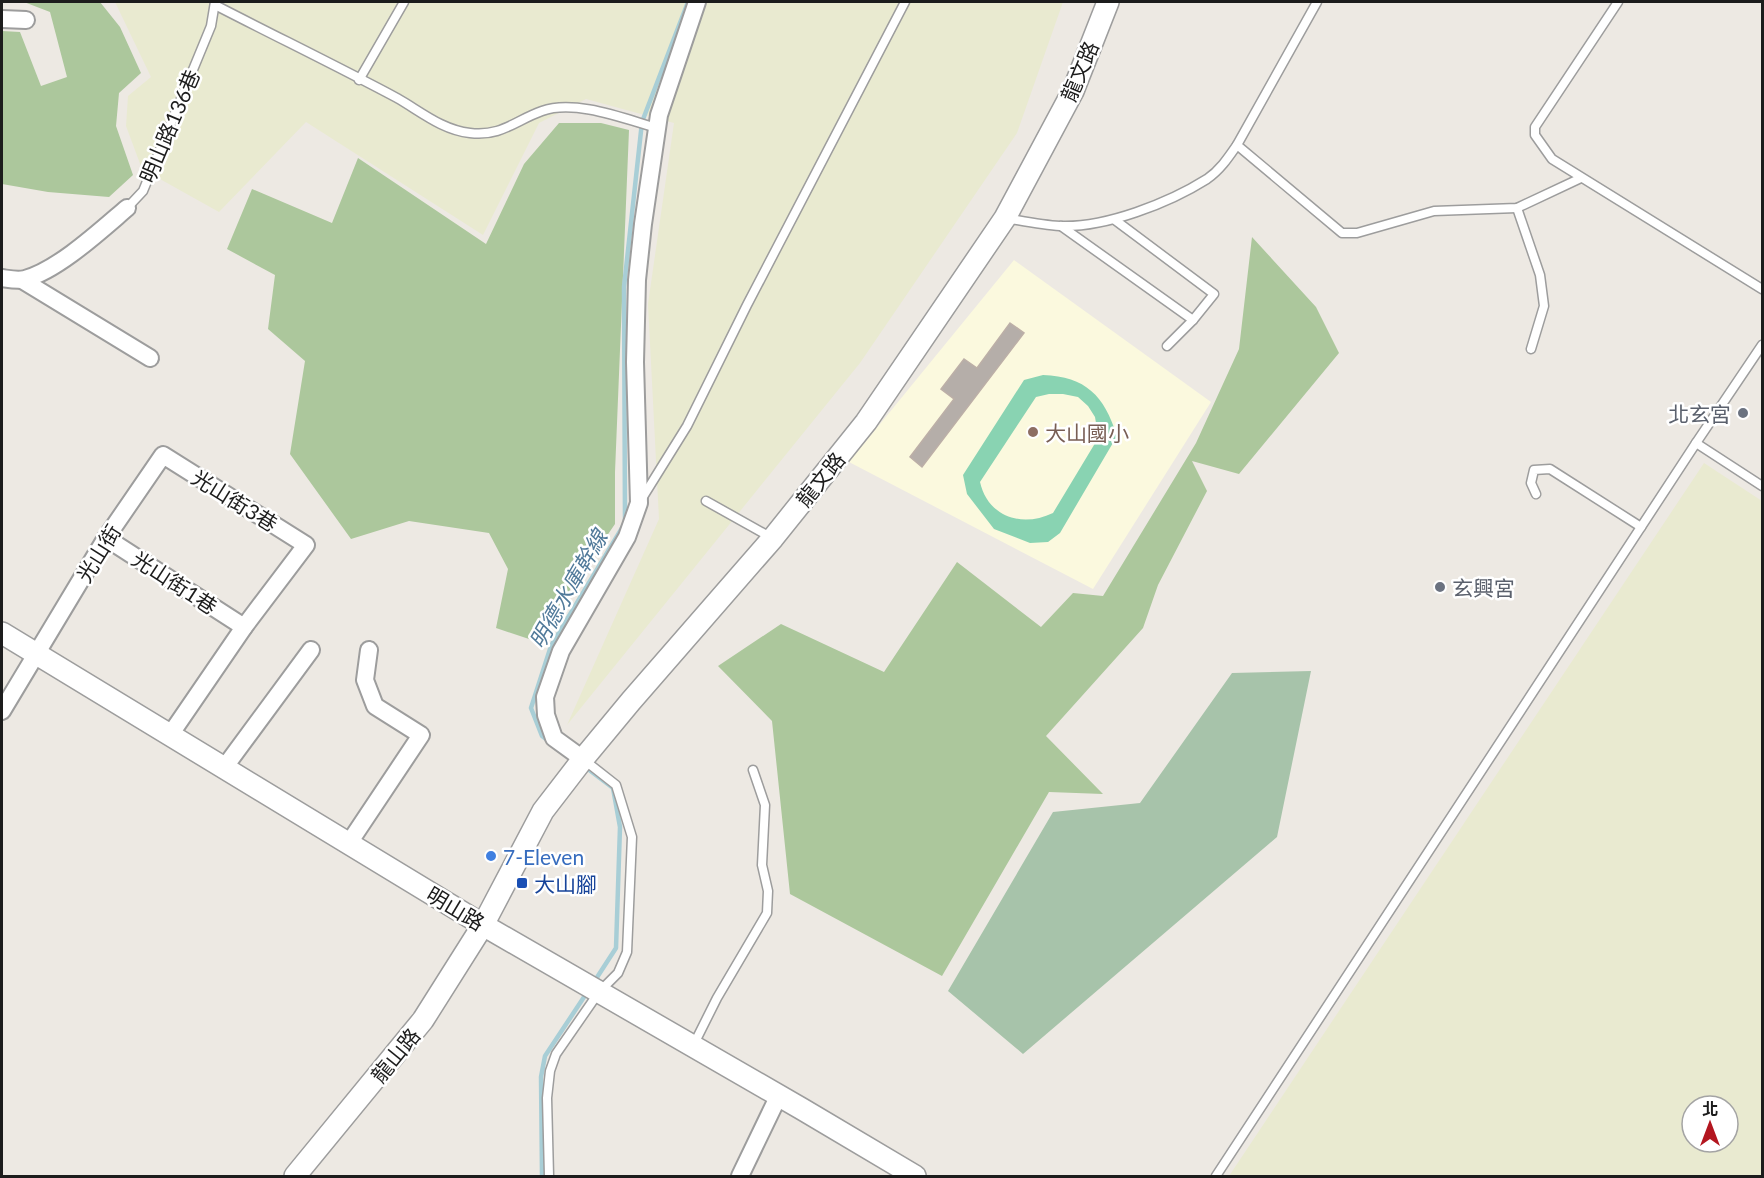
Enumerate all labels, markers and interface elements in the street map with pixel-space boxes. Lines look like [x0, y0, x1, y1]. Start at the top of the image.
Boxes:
street label: 龍文路 [1055, 37, 1103, 105]
street label: 明山路136巷 [134, 66, 204, 186]
place label: 北玄宮 [1668, 401, 1731, 426]
marker: 北玄宮 [1736, 406, 1750, 420]
place label: 大山國小 [1045, 420, 1129, 445]
marker: 大山國小 [1026, 425, 1040, 439]
street label: 龍文路 [790, 447, 850, 511]
street label: 光山街3巷 [188, 464, 282, 536]
street label: 光山街 [71, 520, 125, 586]
water label: 明德水庫幹線 [523, 523, 614, 653]
street label: 光山街1巷 [128, 545, 222, 619]
place label: 玄興宮 [1452, 575, 1515, 600]
marker: 玄興宮 [1433, 580, 1447, 594]
place label: 7-Eleven [503, 844, 584, 869]
marker: 7-Eleven [484, 849, 498, 863]
place label: 大山腳 [534, 871, 597, 896]
marker: 大山腳 [515, 876, 529, 890]
street label: 明山路 [423, 881, 489, 935]
street label: 龍山路 [365, 1023, 425, 1087]
north arrow [1680, 1094, 1740, 1154]
text: 北 [1702, 1099, 1718, 1118]

